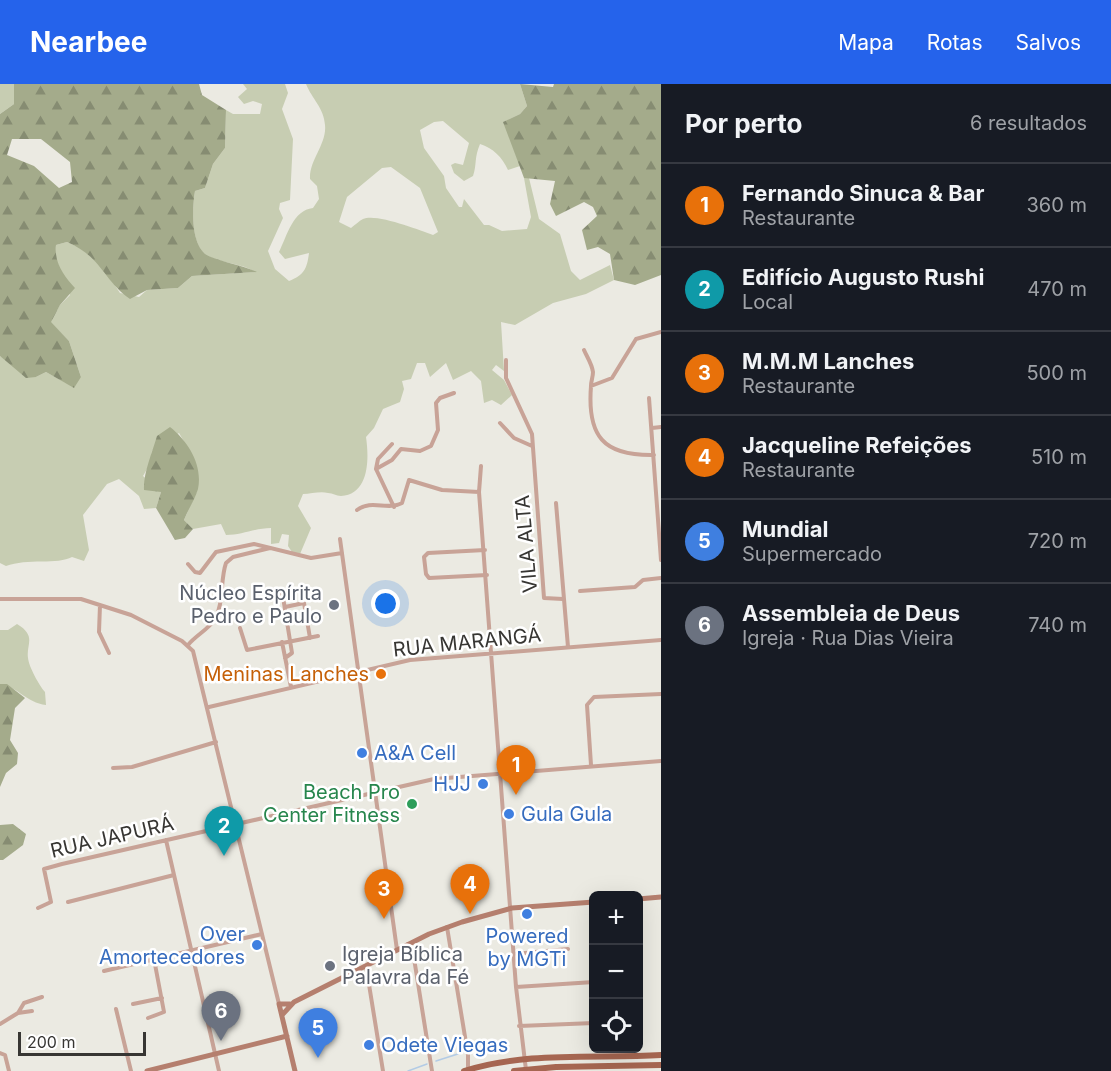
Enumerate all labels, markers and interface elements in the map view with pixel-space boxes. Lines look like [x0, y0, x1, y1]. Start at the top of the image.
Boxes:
text: Nearbee [30, 25, 147, 59]
text: Mapa [838, 30, 894, 55]
text: Rotas [927, 30, 982, 55]
text: Salvos [1015, 30, 1081, 55]
text: Por perto [685, 108, 803, 139]
text: 6 resultados [970, 111, 1087, 135]
text: Fernando Sinuca & Bar [742, 180, 984, 206]
text: 1 [700, 193, 709, 217]
text: 360 m [1026, 193, 1087, 217]
text: Restaurante [742, 206, 855, 230]
text: Edifício Augusto Rushi [742, 264, 984, 290]
text: 2 [698, 277, 711, 301]
text: 470 m [1027, 277, 1087, 301]
text: Local [742, 290, 793, 314]
text: M.M.M Lanches [742, 348, 914, 374]
text: 3 [698, 361, 711, 385]
text: 500 m [1026, 361, 1087, 385]
text: Restaurante [742, 374, 855, 398]
text: Jacqueline Refeições [742, 432, 972, 458]
text: 4 [698, 445, 711, 469]
text: 510 m [1031, 445, 1087, 469]
text: Restaurante [742, 458, 855, 482]
street label: VILA ALTA [510, 494, 542, 594]
text: Mundial [742, 516, 828, 542]
text: 5 [698, 529, 711, 553]
text: 720 m [1028, 529, 1087, 553]
text: Supermercado [742, 542, 882, 566]
place label: Núcleo Espírita Pedro e Paulo [179, 581, 322, 628]
your location [371, 589, 400, 618]
marker: Núcleo Espírita Pedro e Paulo [327, 598, 341, 612]
text: Assembleia de Deus [742, 600, 960, 626]
text: 6 [698, 613, 711, 637]
text: 740 m [1028, 613, 1087, 637]
street label: RUA MARANGÁ [392, 621, 542, 662]
text: Igreja · Rua Dias Vieira [742, 626, 954, 650]
place label: Meninas Lanches [204, 662, 369, 686]
marker: Meninas Lanches [374, 667, 388, 681]
place label: A&A Cell [374, 741, 456, 765]
marker: A&A Cell [355, 746, 369, 760]
pin: 1 [496, 746, 536, 795]
place label: HJJ [433, 772, 471, 796]
marker: HJJ [476, 777, 490, 791]
place label: Beach Pro Center Fitness [263, 780, 400, 827]
marker: Beach Pro Center Fitness [405, 797, 419, 811]
place label: Gula Gula [521, 802, 612, 826]
pin: 2 [204, 806, 244, 856]
marker: Gula Gula [502, 807, 516, 821]
street label: RUA JAPURÁ [48, 810, 176, 863]
pin: 4 [450, 864, 490, 914]
pin: 3 [364, 870, 404, 919]
map controls [589, 891, 643, 1053]
button: + [589, 891, 643, 945]
marker: Powered by MGTi [520, 907, 534, 921]
place label: Over Amortecedores [99, 922, 245, 969]
place label: Powered by MGTi [485, 924, 569, 971]
marker: Over Amortecedores [250, 938, 264, 952]
place label: Igreja Bíblica Palavra da Fé [342, 942, 469, 989]
button: − [589, 945, 643, 999]
marker: Igreja Bíblica Palavra da Fé [323, 959, 337, 973]
pin: 6 [202, 992, 240, 1041]
button: locate [589, 999, 643, 1053]
pin: 5 [298, 1008, 338, 1058]
scale bar [18, 1029, 146, 1056]
text: 200 m [27, 1032, 75, 1052]
place label: Odete Viegas [381, 1033, 508, 1057]
marker: Odete Viegas [362, 1038, 376, 1052]

